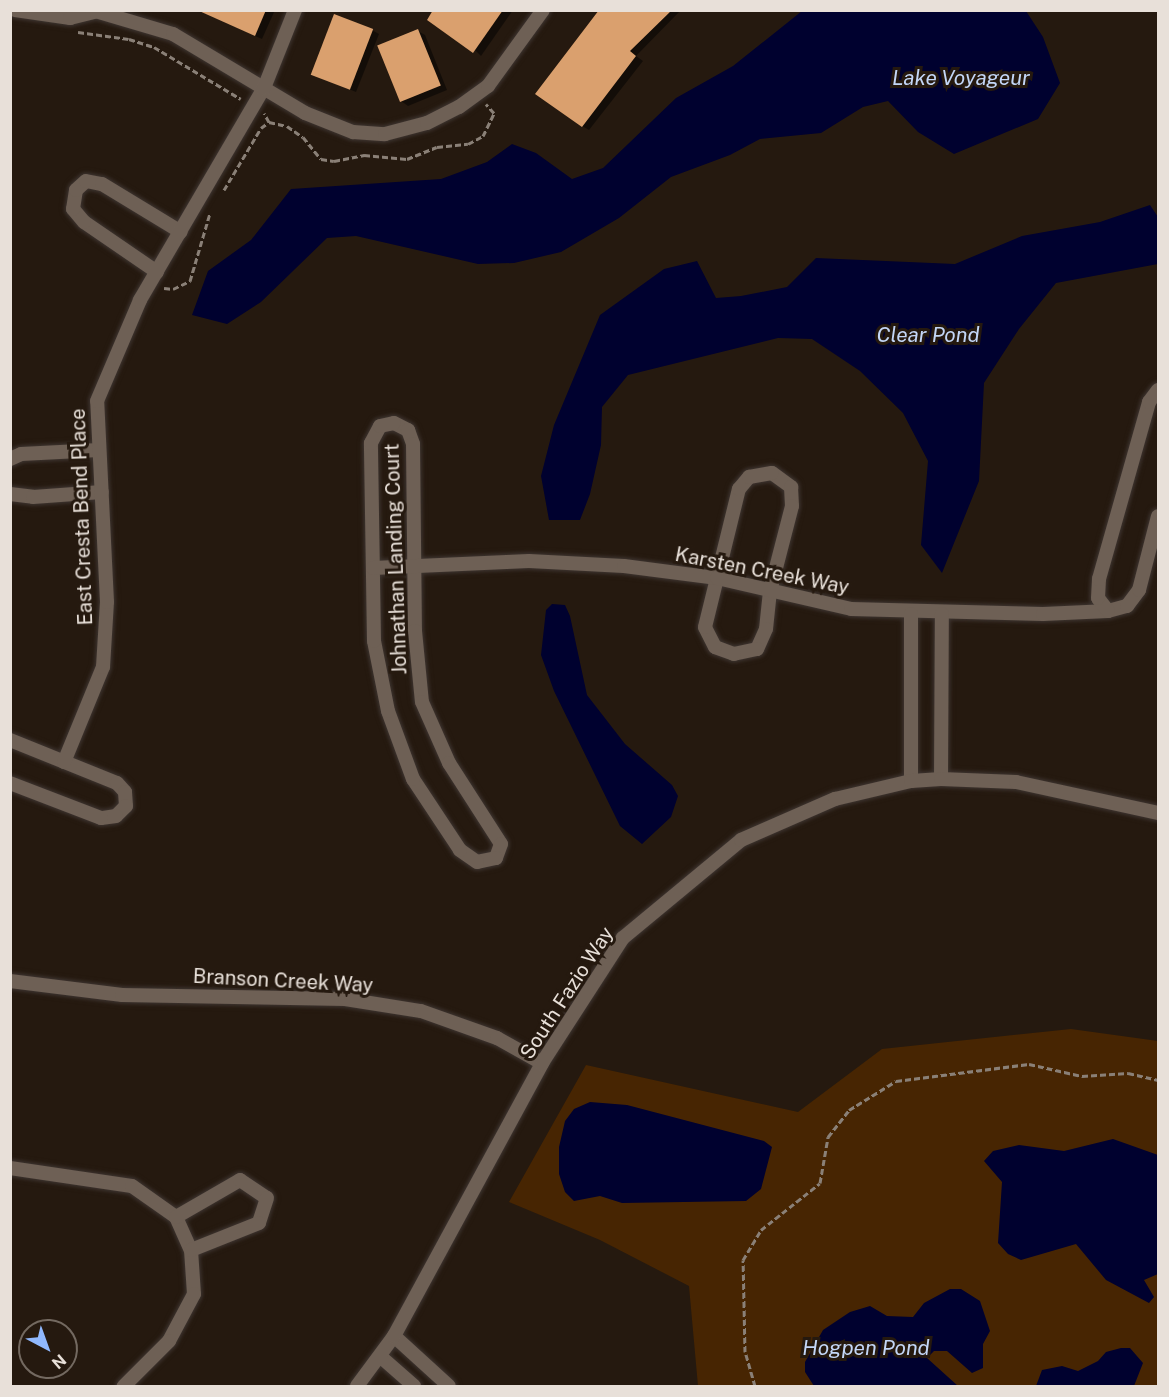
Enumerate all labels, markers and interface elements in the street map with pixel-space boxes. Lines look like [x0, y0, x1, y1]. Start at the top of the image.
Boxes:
water label: Lake Voyageur [892, 65, 1030, 91]
water label: Clear Pond [876, 322, 980, 348]
street label: East Cresta Bend Place [66, 408, 98, 626]
street label: Johnathan Landing Court [380, 443, 412, 675]
street label: Karsten Creek Way [673, 542, 851, 600]
street label: South Fazio Way [515, 922, 619, 1064]
street label: Branson Creek Way [192, 964, 374, 998]
north arrow [18, 1319, 78, 1379]
water label: Hogpen Pond [802, 1335, 930, 1361]
text: N [48, 1350, 70, 1373]

